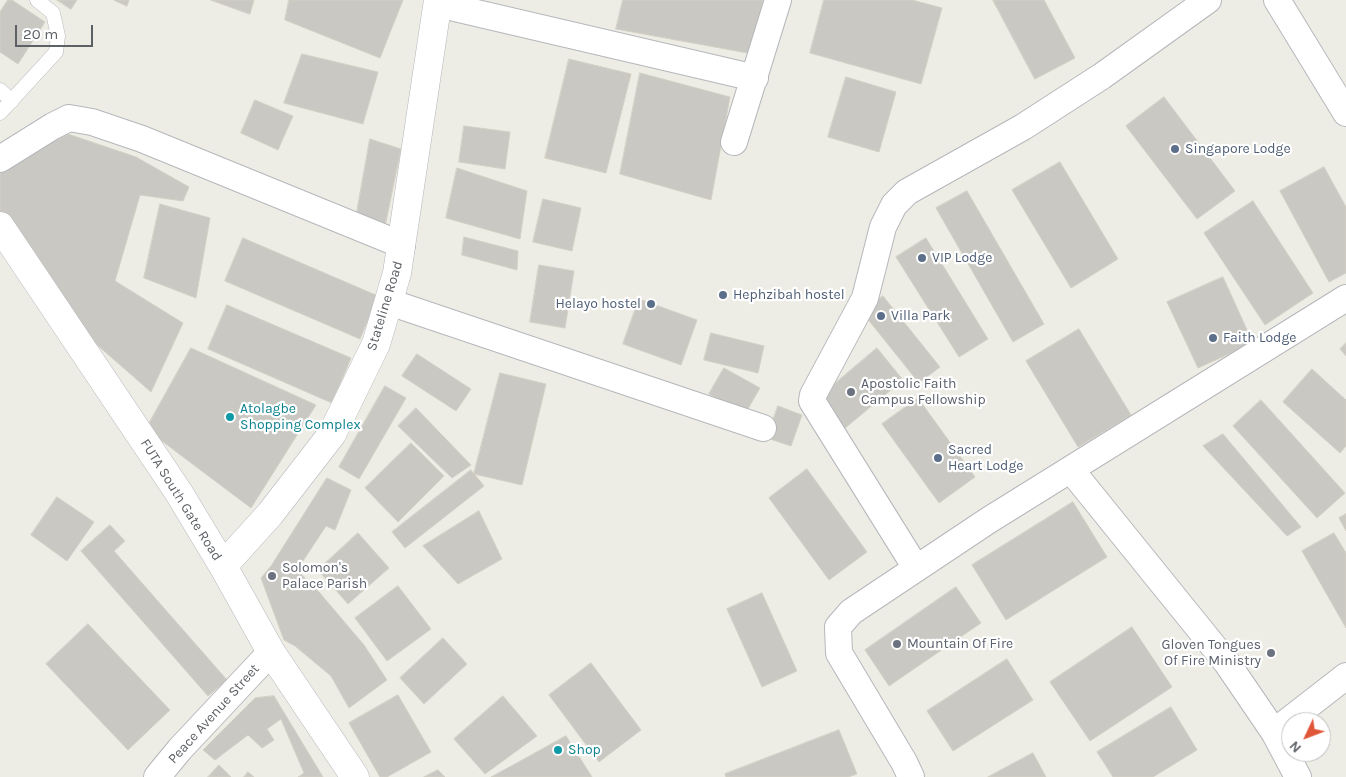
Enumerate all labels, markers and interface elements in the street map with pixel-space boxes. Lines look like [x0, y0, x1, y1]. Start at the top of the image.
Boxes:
scale bar [18, 15, 95, 47]
text: 20 m [23, 25, 58, 43]
place label: Singapore Lodge [1185, 141, 1291, 157]
marker: Singapore Lodge [1169, 143, 1181, 155]
place label: VIP Lodge [932, 250, 992, 266]
marker: VIP Lodge [916, 252, 928, 264]
street label: Stateline Road [363, 259, 407, 353]
place label: Hephzibah hostel [733, 287, 845, 303]
marker: Hephzibah hostel [717, 289, 729, 301]
place label: Helayo hostel [556, 296, 641, 312]
marker: Helayo hostel [645, 298, 657, 310]
place label: Villa Park [891, 308, 950, 324]
marker: Villa Park [875, 310, 887, 322]
place label: Faith Lodge [1223, 330, 1296, 346]
marker: Faith Lodge [1207, 332, 1219, 344]
place label: Apostolic Faith Campus Fellowship [861, 376, 986, 408]
marker: Apostolic Faith Campus Fellowship [845, 386, 857, 398]
place label: Atolagbe Shopping Complex [240, 401, 361, 434]
marker: Atolagbe Shopping Complex [224, 411, 236, 423]
street label: FUTA South Gate Road [137, 436, 225, 564]
place label: Sacred Heart Lodge [948, 442, 1023, 474]
marker: Sacred Heart Lodge [932, 452, 944, 464]
place label: Solomon's Palace Parish [282, 560, 367, 592]
marker: Solomon's Palace Parish [266, 570, 278, 582]
place label: Mountain Of Fire [907, 636, 1013, 652]
place label: Gloven Tongues Of Fire Ministry [1161, 637, 1261, 670]
marker: Mountain Of Fire [891, 638, 903, 650]
marker: Gloven Tongues Of Fire Ministry [1265, 647, 1277, 659]
street label: Peace Avenue Street [165, 661, 263, 767]
north arrow [1281, 712, 1331, 762]
text: N [1286, 737, 1305, 756]
place label: Shop [568, 742, 601, 758]
marker: Shop [552, 744, 564, 756]

